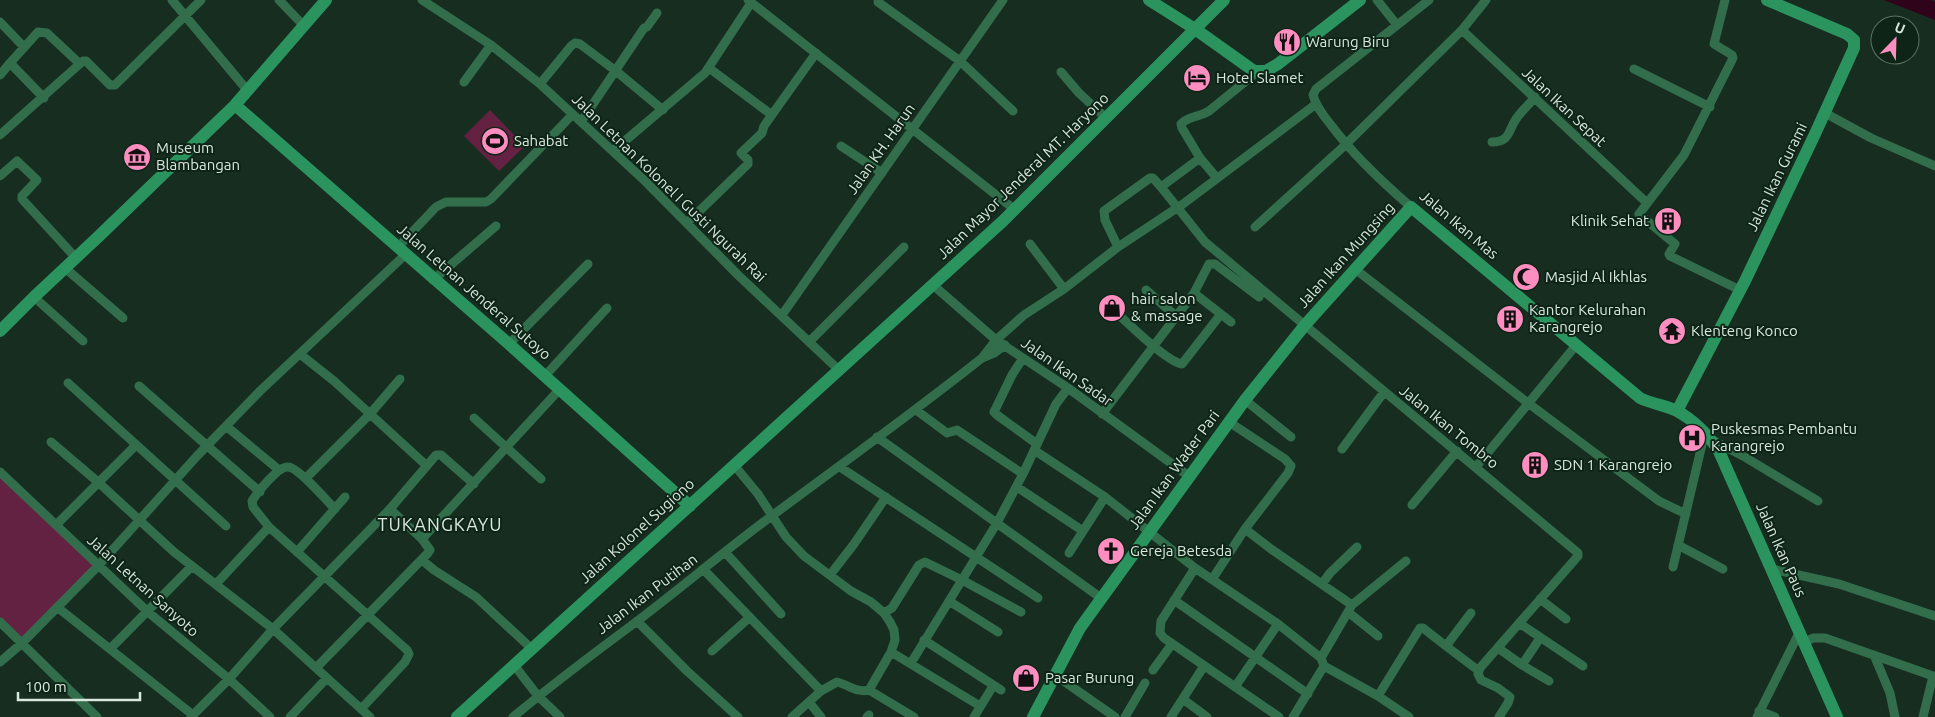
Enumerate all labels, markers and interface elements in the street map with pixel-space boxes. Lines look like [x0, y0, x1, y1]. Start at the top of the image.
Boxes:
north arrow [1870, 15, 1920, 65]
text: U [1892, 19, 1908, 37]
restaurant icon: Warung Biru [1272, 27, 1302, 57]
place label: Warung Biru [1306, 33, 1390, 50]
hotel icon: Hotel Slamet [1182, 63, 1212, 93]
street label: Jalan Ikan Sepat [1519, 63, 1610, 150]
place label: Hotel Slamet [1216, 69, 1303, 86]
street label: Jalan Mayor Jenderal MT. Haryono [933, 89, 1112, 262]
street label: Jalan Letnan Kolonel I Gusti Ngurah Rai [569, 90, 770, 285]
street label: Jalan KH. Harun [843, 100, 918, 197]
street label: Jalan Ikan Gurami [1743, 120, 1810, 234]
sports icon: Sahabat [480, 126, 510, 156]
place label: Sahabat [514, 132, 568, 149]
place label: Museum Blambangan [156, 139, 240, 173]
museum icon: Museum Blambangan [122, 142, 152, 172]
street label: Jalan Ikan Mas [1417, 187, 1502, 262]
street label: Jalan Ikan Mungsing [1294, 198, 1397, 311]
building icon: Klinik Sehat [1653, 206, 1683, 236]
place label: Klinik Sehat [1571, 212, 1649, 229]
street label: Jalan Letnan Jenderal Sutoyo [394, 220, 555, 363]
mosque icon: Masjid Al Ikhlas [1511, 262, 1541, 292]
place label: Masjid Al Ikhlas [1545, 268, 1647, 285]
place label: hair salon & massage [1131, 290, 1203, 324]
shop icon: hair salon & massage [1097, 293, 1127, 323]
place label: Kantor Kelurahan Karangrejo [1529, 301, 1646, 335]
building icon: Kantor Kelurahan Karangrejo [1495, 304, 1525, 334]
temple icon: Klenteng Konco [1657, 316, 1687, 346]
place label: Klenteng Konco [1691, 322, 1798, 339]
street label: Jalan Ikan Sadar [1018, 334, 1116, 410]
street label: Jalan Ikan Tombro [1396, 381, 1502, 472]
street label: Jalan Ikan Wader Pari [1125, 407, 1223, 533]
place label: Puskesmas Pembantu Karangrejo [1711, 420, 1857, 454]
hospital icon: Puskesmas Pembantu Karangrejo [1677, 423, 1707, 453]
building icon: SDN 1 Karangrejo [1520, 450, 1550, 480]
place label: SDN 1 Karangrejo [1554, 456, 1672, 473]
street label: Jalan Kolonel Sugiono [576, 475, 697, 587]
street label: Jalan Ikan Paus [1753, 500, 1810, 600]
district label: TUKANGKAYU [377, 514, 503, 534]
street label: Jalan Letnan Sanyoto [84, 531, 202, 640]
church icon: Gereja Betesda [1096, 536, 1126, 566]
place label: Gereja Betesda [1130, 542, 1232, 559]
street label: Jalan Ikan Putihan [593, 550, 700, 637]
shop icon: Pasar Burung [1011, 663, 1041, 693]
place label: Pasar Burung [1045, 669, 1134, 686]
scale bar [18, 670, 140, 702]
text: 100 m [25, 678, 67, 695]

